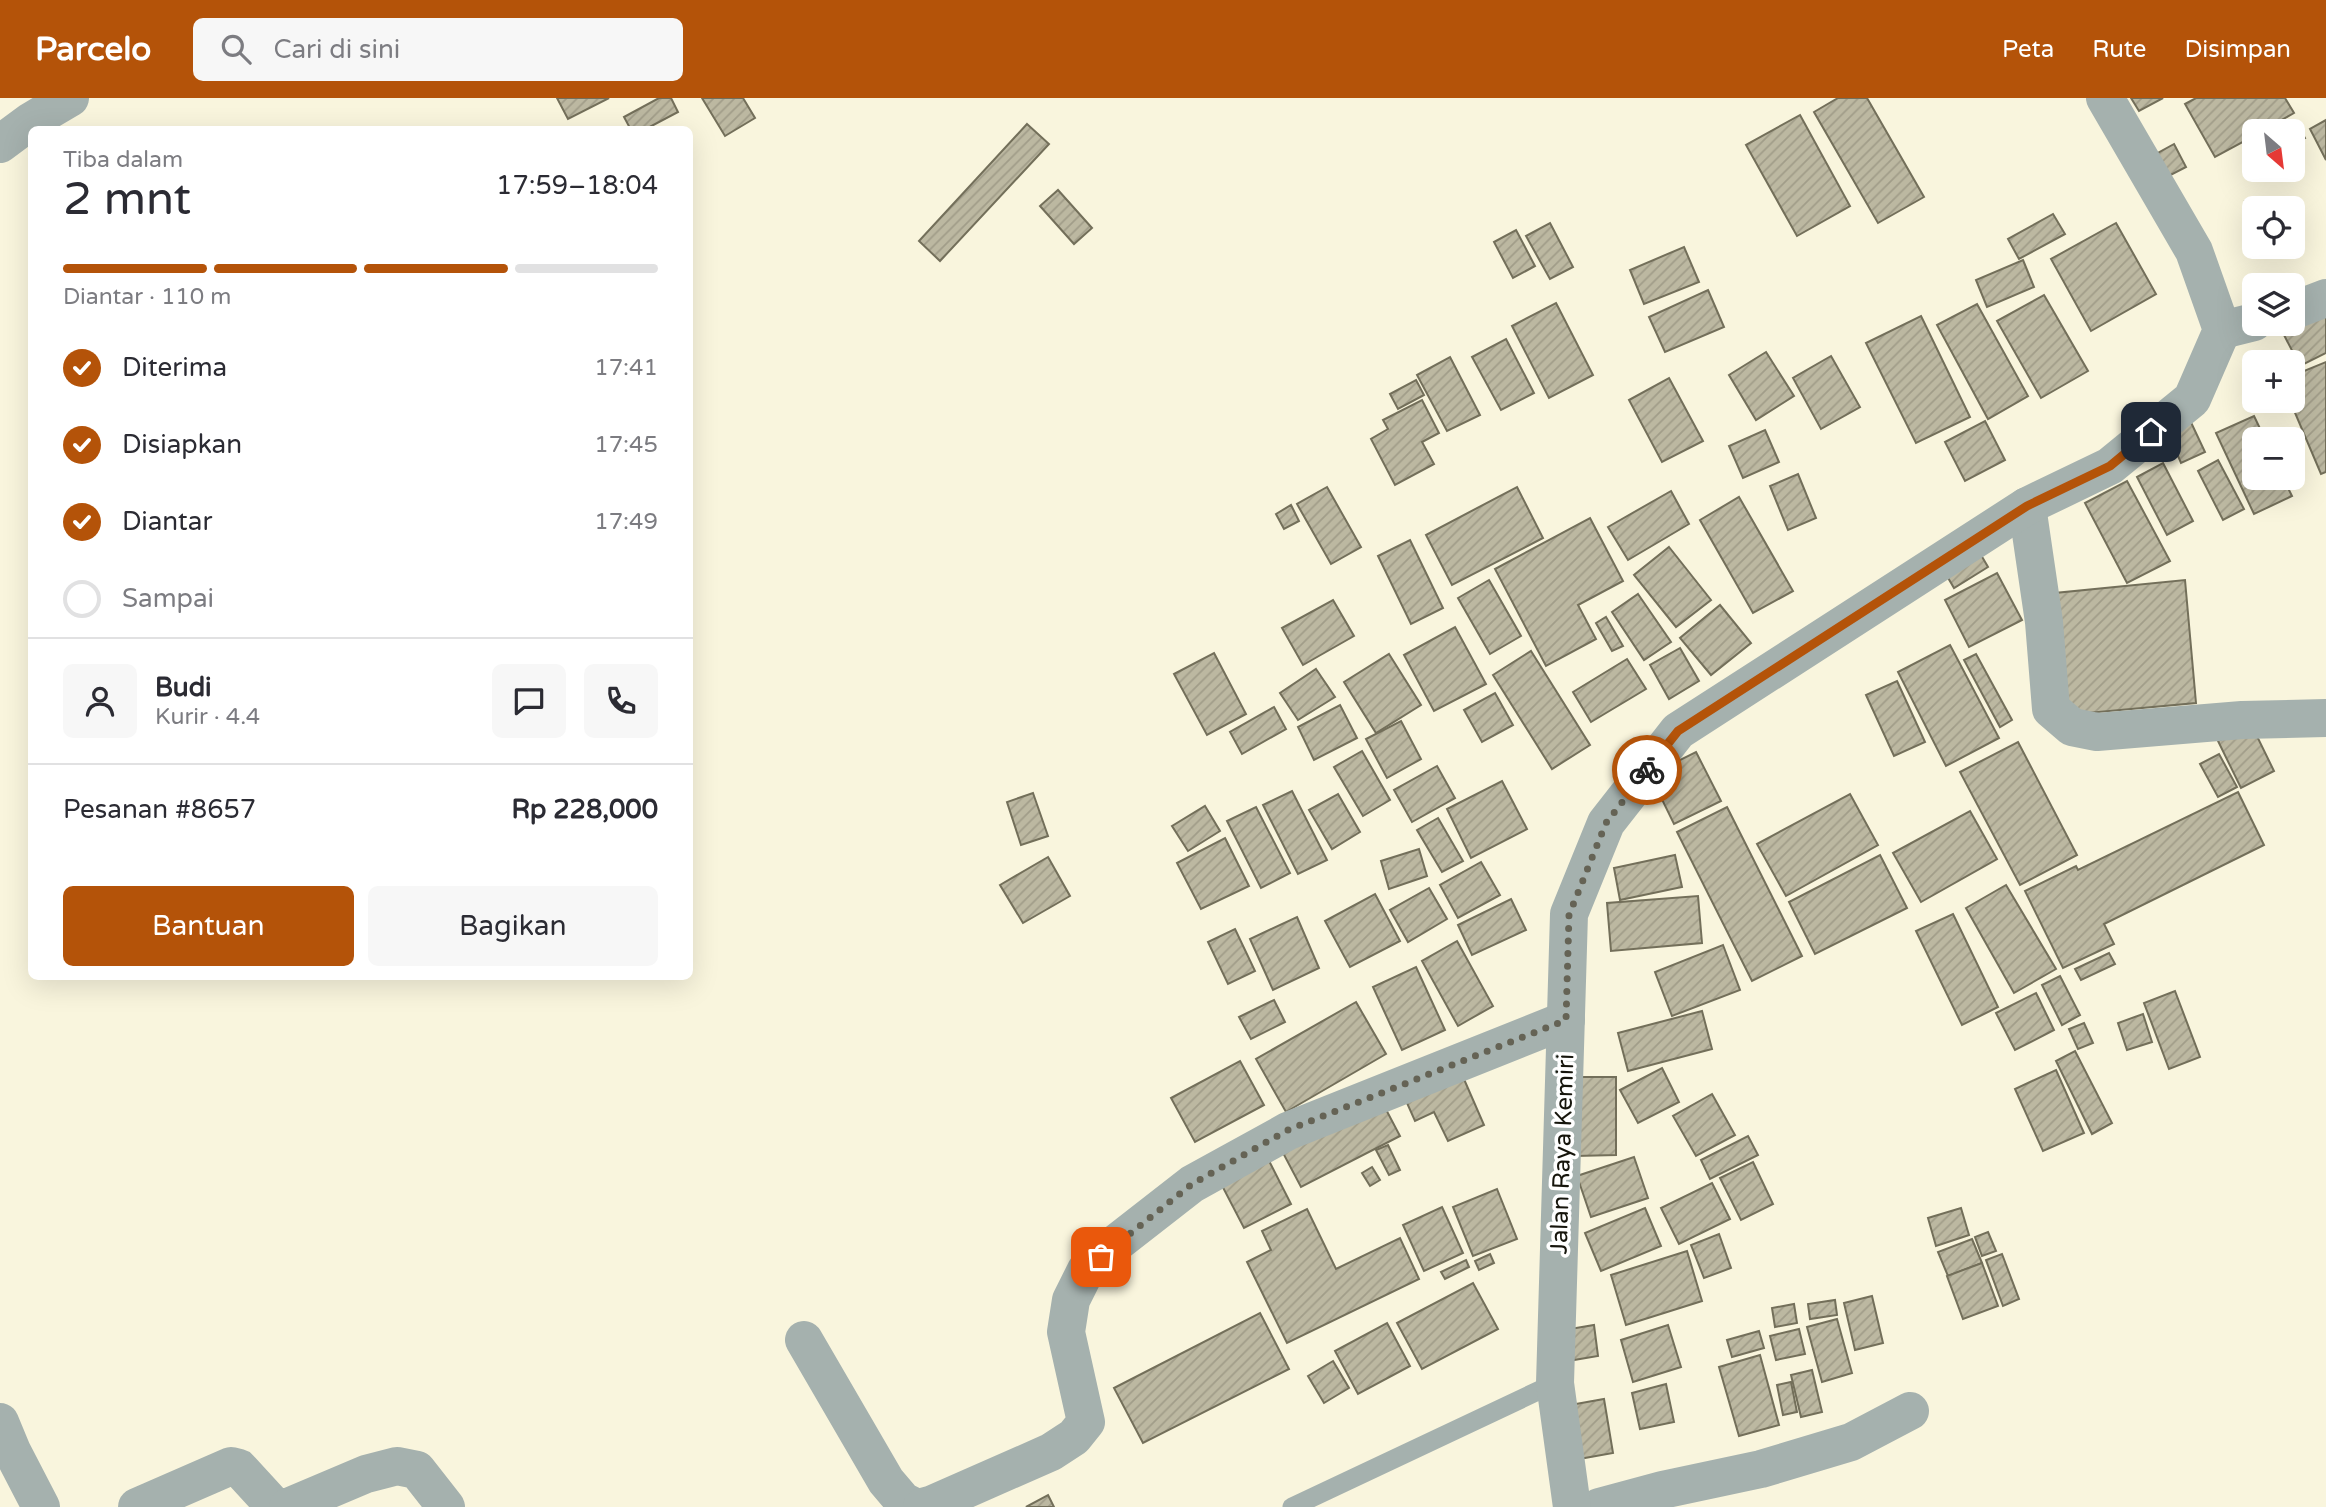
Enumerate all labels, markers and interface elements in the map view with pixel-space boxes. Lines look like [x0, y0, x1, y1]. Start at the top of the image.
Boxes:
search box [193, 18, 683, 81]
text: Parcelo [35, 30, 151, 69]
icon: search [217, 30, 255, 68]
text: Cari di sini [273, 34, 400, 65]
text: Peta [2002, 35, 2054, 64]
text: Rute [2092, 35, 2146, 64]
text: Disimpan [2184, 35, 2291, 64]
north arrow [2242, 119, 2305, 182]
map controls [2242, 119, 2305, 490]
text: Tiba dalam [63, 146, 183, 174]
text: 17:59–18:04 [496, 170, 658, 201]
text: 2 mnt [63, 172, 191, 227]
button: locate [2242, 196, 2305, 259]
button: layers [2242, 273, 2305, 336]
text: Diantar · 110 m [63, 283, 231, 311]
icon: check [63, 349, 101, 387]
button: + [2242, 350, 2305, 413]
text: Diterima [122, 352, 227, 383]
text: 17:41 [594, 354, 658, 382]
pin [2121, 402, 2181, 462]
icon: home [2132, 413, 2170, 451]
icon: check [63, 426, 101, 464]
button: − [2242, 427, 2305, 490]
text: Disiapkan [122, 429, 242, 460]
text: 17:45 [594, 431, 658, 459]
icon: check [63, 503, 101, 541]
text: Diantar [122, 506, 212, 537]
text: 17:49 [594, 508, 658, 536]
text: Sampai [122, 583, 214, 614]
button: person [63, 664, 137, 738]
button: chat [492, 664, 566, 738]
button: phone [584, 664, 658, 738]
text: Budi [155, 672, 212, 703]
text: Kurir · 4.4 [155, 703, 260, 731]
courier [1612, 735, 1682, 805]
icon: bike [1628, 751, 1666, 789]
text: Pesanan #8657 [63, 794, 256, 825]
text: Rp 228,000 [512, 794, 658, 825]
button: Bantuan [63, 886, 354, 966]
button: Bagikan [368, 886, 658, 966]
street label: Jalan Raya Kemiri [1545, 1053, 1580, 1255]
pin [1071, 1227, 1131, 1287]
icon: bag [1082, 1238, 1120, 1276]

